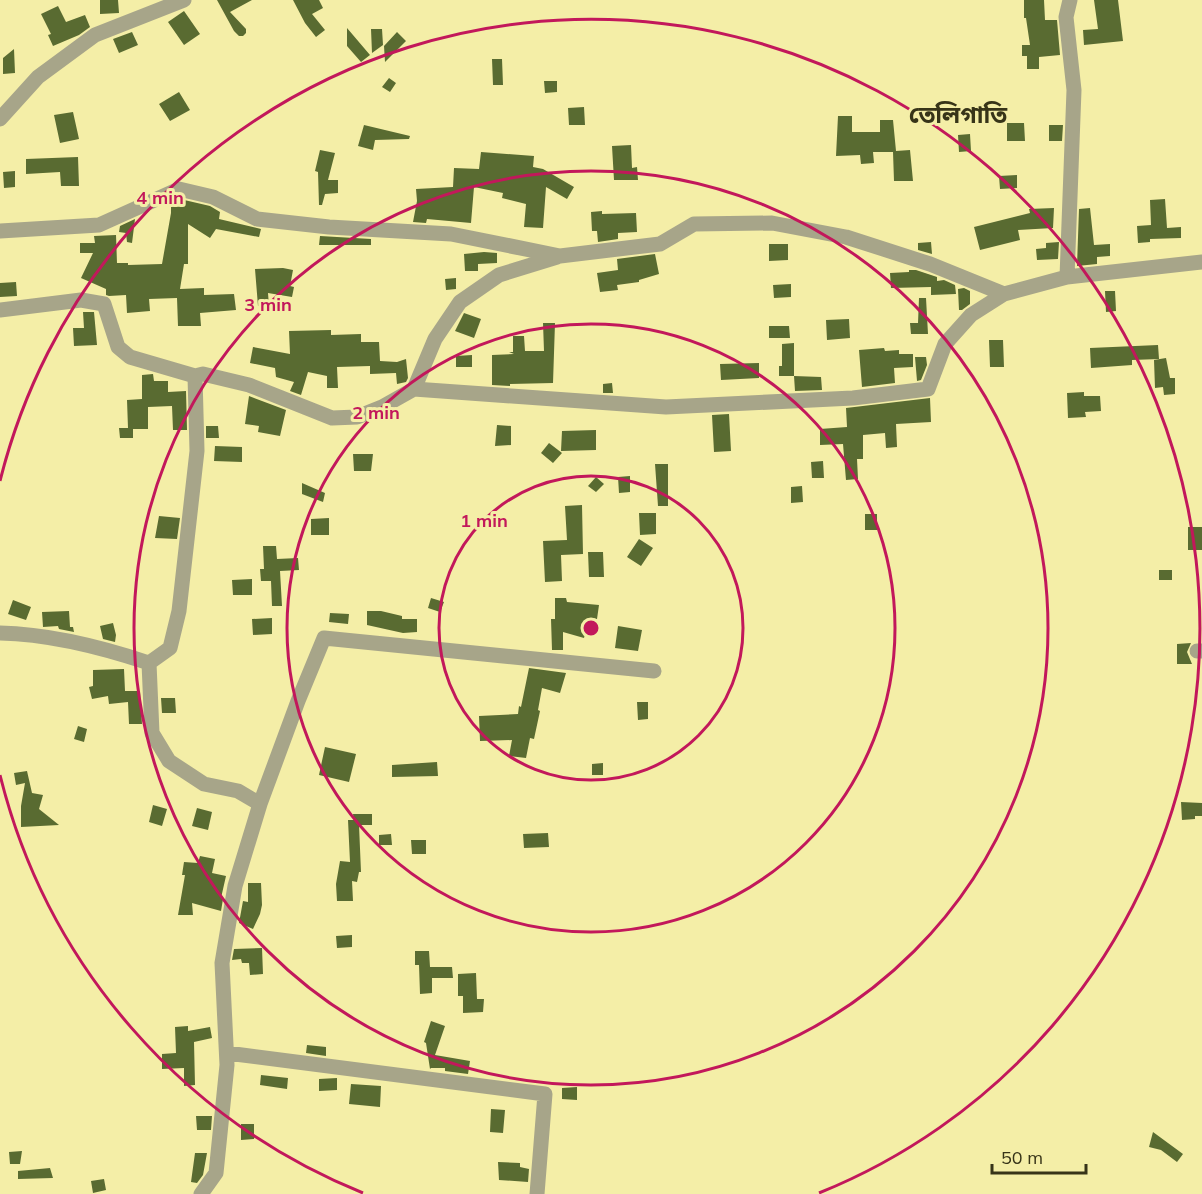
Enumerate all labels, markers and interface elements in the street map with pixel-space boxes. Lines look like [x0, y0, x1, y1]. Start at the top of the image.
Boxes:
district label: তেলিগাতি [909, 99, 1008, 129]
text: 4 min [136, 186, 184, 209]
text: 3 min [244, 293, 292, 316]
text: 2 min [352, 401, 400, 424]
text: 1 min [460, 509, 508, 532]
centre of rings [581, 618, 601, 638]
scale bar [992, 1137, 1086, 1175]
text: 50 m [1001, 1146, 1043, 1169]

